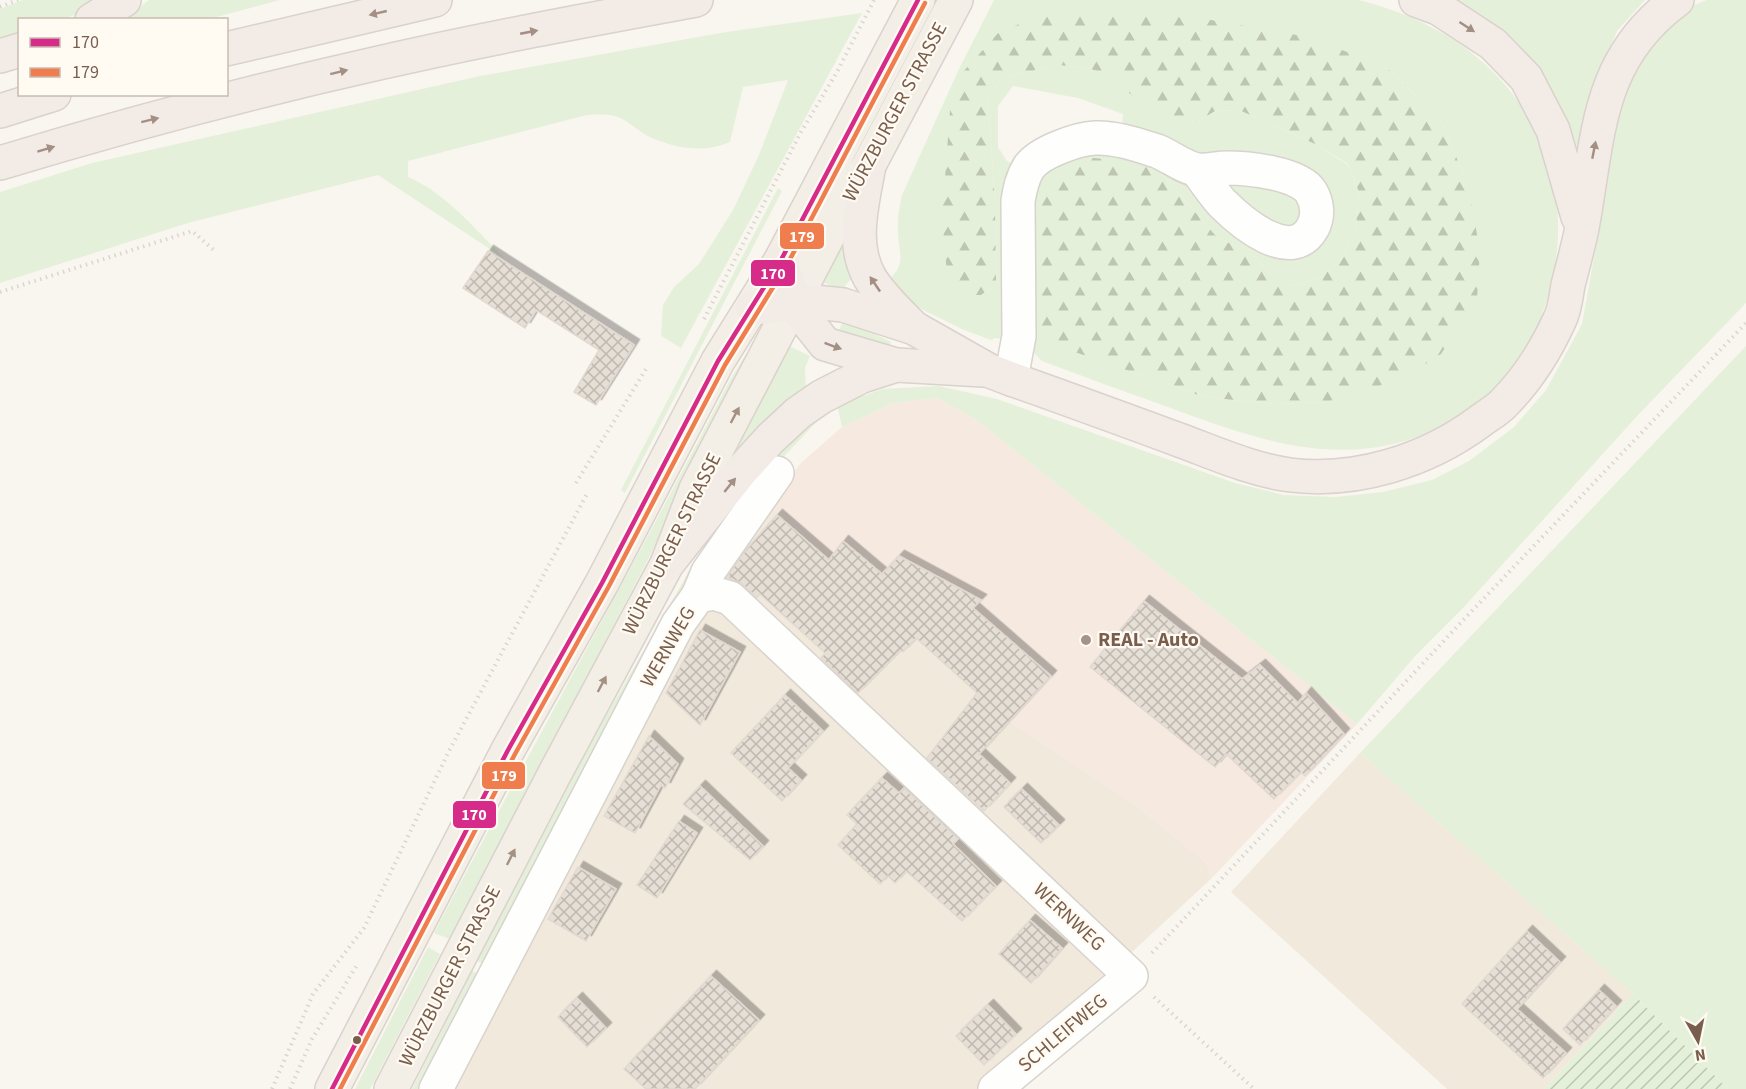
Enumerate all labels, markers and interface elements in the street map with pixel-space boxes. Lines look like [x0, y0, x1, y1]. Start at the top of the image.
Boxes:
one-way arrow [368, 9, 387, 18]
street label: WÜRZBURGER STRASSE [836, 17, 954, 207]
legend [18, 18, 228, 96]
one-way arrow [1459, 21, 1475, 32]
one-way arrow [520, 27, 539, 36]
text: 170 [72, 30, 99, 55]
text: 179 [72, 60, 99, 85]
one-way arrow [329, 67, 348, 77]
one-way arrow [140, 115, 159, 125]
one-way arrow [1590, 141, 1599, 160]
one-way arrow [38, 144, 56, 153]
line badge: 179 [779, 222, 825, 250]
text: 179 [789, 226, 815, 248]
line badge: 170 [750, 259, 796, 287]
text: 170 [760, 263, 786, 285]
one-way arrow [870, 276, 881, 292]
one-way arrow [825, 341, 843, 351]
one-way arrow [730, 406, 740, 423]
street label: WÜRZBURGER STRASSE [616, 448, 728, 640]
one-way arrow [723, 478, 736, 493]
street label: WERNWEG [634, 601, 702, 693]
place label: REAL - Auto [1098, 626, 1199, 654]
marker: REAL - Auto [1079, 633, 1093, 647]
one-way arrow [597, 676, 607, 693]
line badge: 179 [481, 761, 526, 790]
text: 179 [491, 765, 517, 787]
line badge: 170 [452, 800, 497, 829]
text: 170 [461, 804, 487, 826]
one-way arrow [506, 848, 516, 865]
street label: WERNWEG [1027, 876, 1111, 958]
street label: WÜRZBURGER STRASSE [392, 881, 508, 1071]
street label: SCHLEIFWEG [1012, 987, 1114, 1079]
north arrow [1668, 1011, 1728, 1071]
unlabelled marker [351, 1034, 363, 1046]
text: N [1693, 1043, 1707, 1067]

